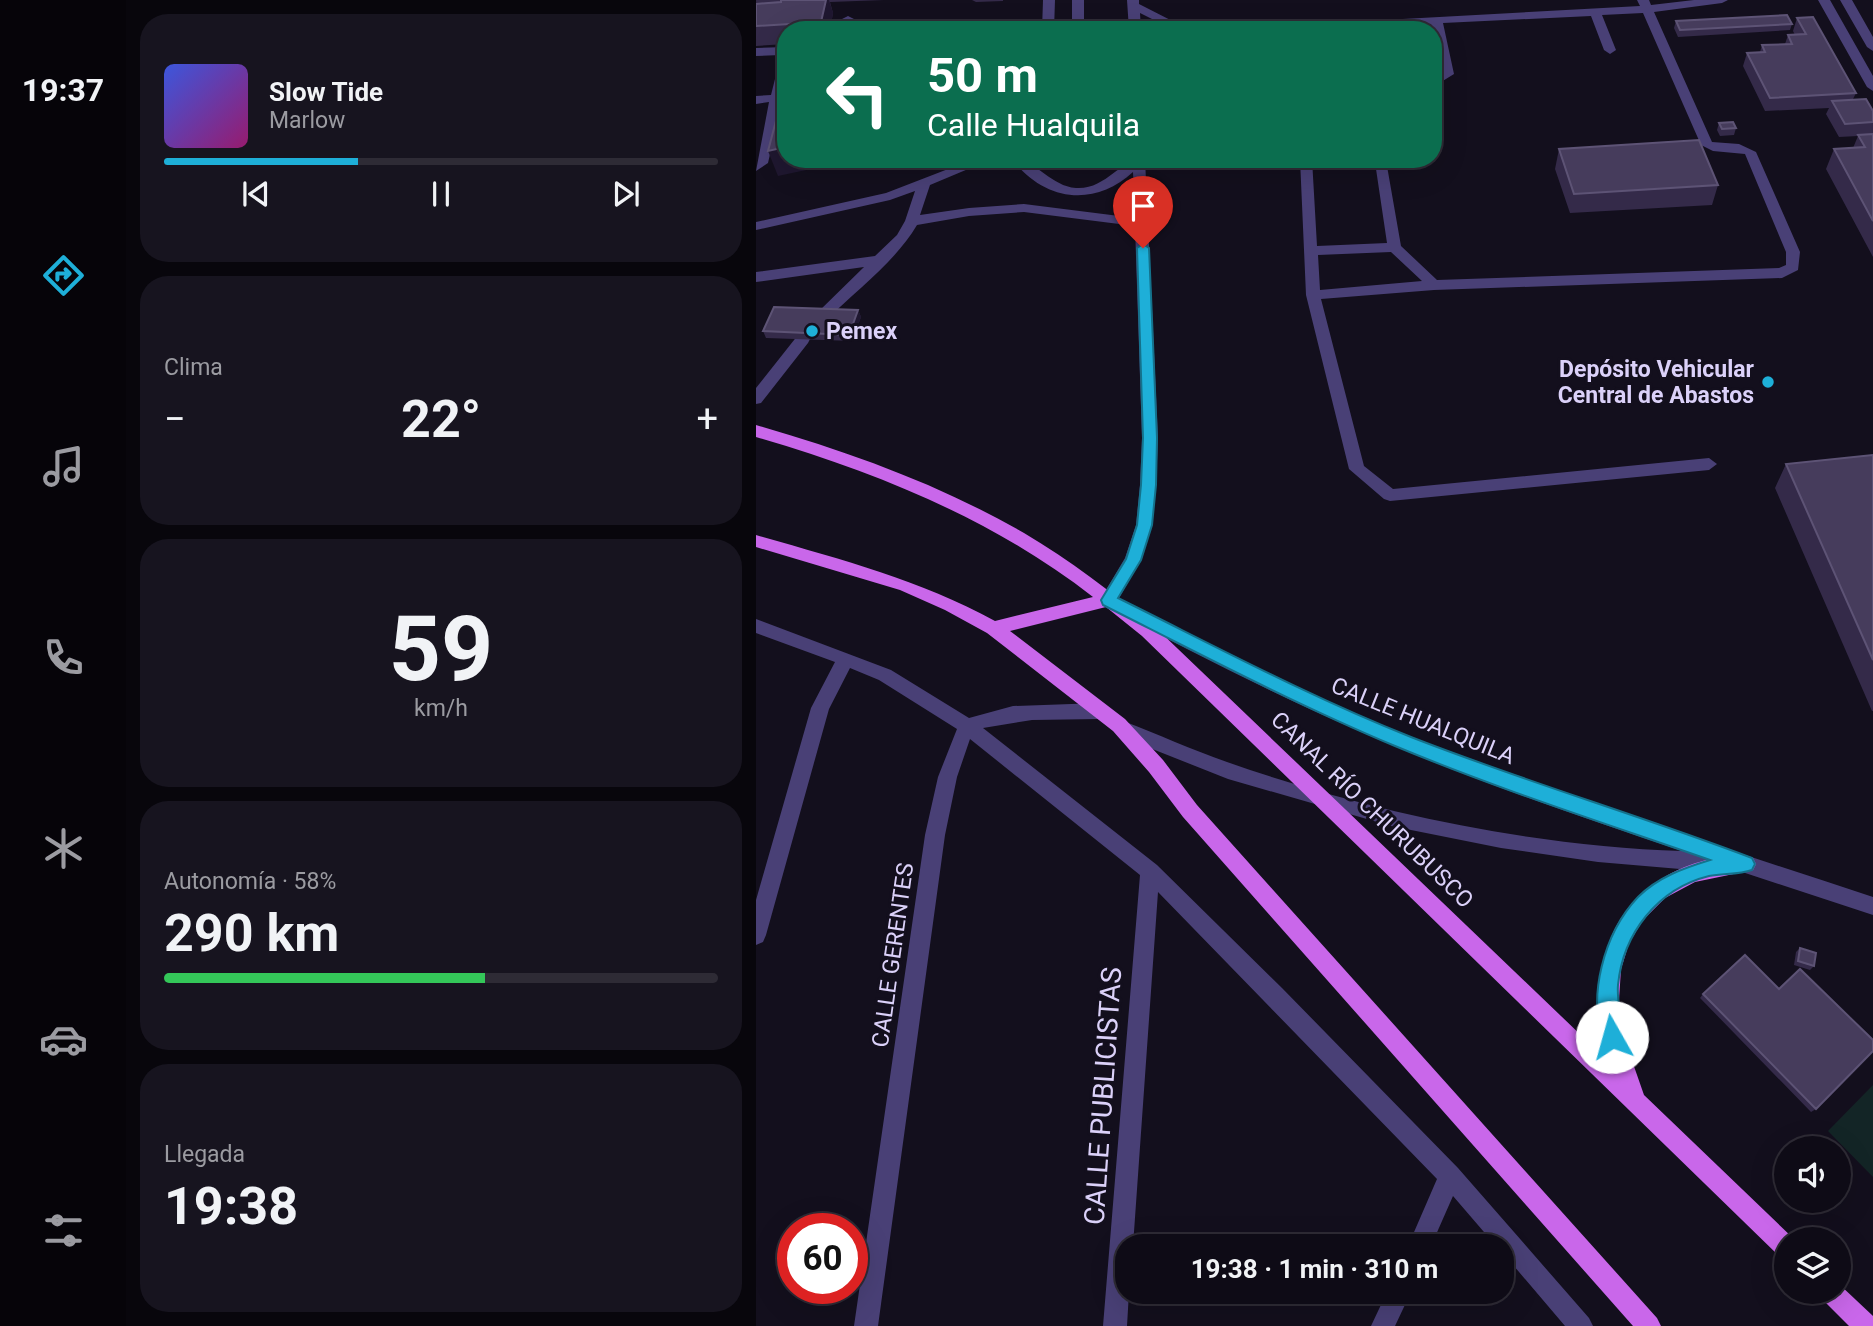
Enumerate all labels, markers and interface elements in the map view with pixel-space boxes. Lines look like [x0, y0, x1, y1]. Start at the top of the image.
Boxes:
text: 50 m [927, 47, 1038, 104]
icon: left [812, 49, 903, 140]
text: 19:37 [22, 71, 104, 109]
text: Slow Tide [269, 77, 383, 107]
text: Calle Hualquila [927, 106, 1140, 144]
text: Marlow [269, 107, 345, 134]
icon: previous [237, 175, 275, 213]
icon: pause [422, 175, 460, 213]
icon: next [607, 175, 645, 213]
pin [1113, 176, 1173, 248]
icon: arrive [1124, 187, 1162, 225]
icon: directions [39, 251, 88, 300]
place label: Pemex [826, 318, 897, 345]
marker: Pemex [804, 323, 820, 339]
text: Clima [164, 354, 223, 381]
place label: Depósito Vehicular Central de Abastos [1558, 356, 1755, 409]
marker: Depósito Vehicular Central de Abastos [1760, 374, 1776, 390]
text: 22° [401, 389, 481, 450]
text: − [164, 397, 186, 441]
text: + [696, 397, 718, 441]
icon: music [39, 442, 88, 491]
text: 59 [389, 596, 493, 702]
icon: phone [39, 633, 88, 682]
street label: CALLE HUALQUILA [1327, 672, 1519, 770]
text: km/h [414, 695, 468, 722]
street label: CANAL RÍO CHURUBUSCO [1265, 706, 1479, 914]
icon: climate [39, 824, 88, 873]
street label: CALLE GERENTES [867, 861, 919, 1049]
text: Autonomía · 58% [164, 868, 336, 895]
text: 290 km [164, 903, 339, 964]
street label: CALLE PUBLICISTAS [1078, 966, 1128, 1226]
position arrow [1575, 1000, 1649, 1074]
icon: car [39, 1015, 88, 1064]
map controls [1774, 1136, 1851, 1304]
button: sound [1774, 1136, 1851, 1213]
text: Llegada [164, 1141, 245, 1168]
text: 19:38 [164, 1176, 298, 1237]
icon: filters [39, 1206, 88, 1255]
speed limit sign: 60 [777, 1213, 868, 1304]
button: layers [1774, 1227, 1851, 1304]
text: 19:38 · 1 min · 310 m [1191, 1254, 1438, 1284]

